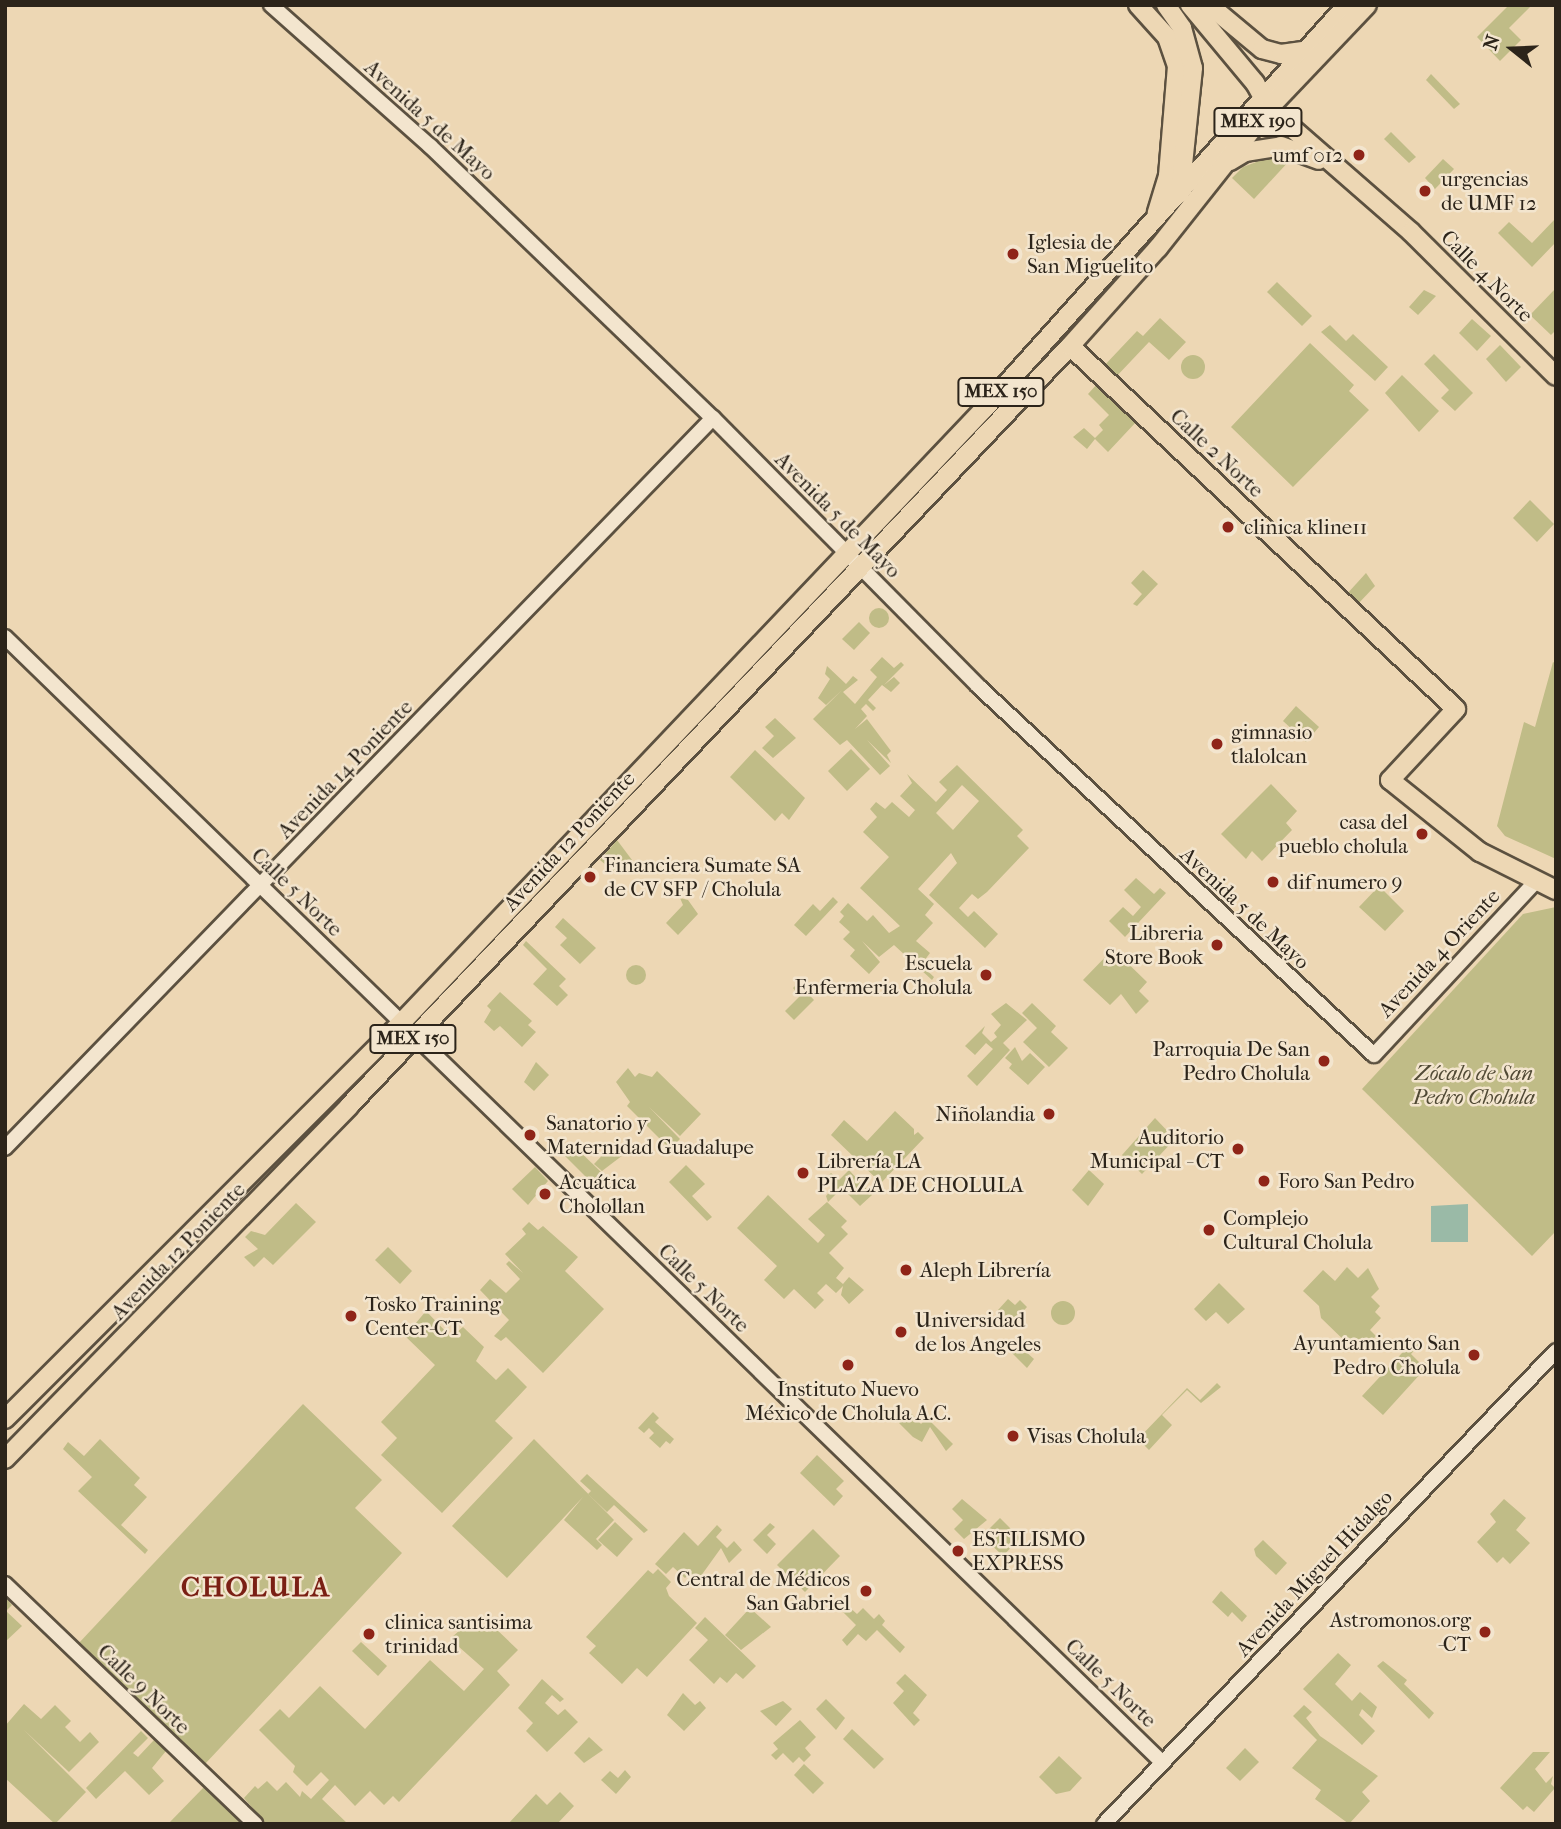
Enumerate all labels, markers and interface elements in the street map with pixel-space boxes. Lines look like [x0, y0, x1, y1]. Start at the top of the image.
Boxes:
north arrow [1477, 14, 1547, 84]
text: N [1479, 32, 1505, 53]
street label: Avenida 5 de Mayo [359, 55, 501, 185]
road number: MEX 190 [1212, 106, 1304, 138]
place label: umf 012 [1272, 142, 1343, 168]
marker: umf 012 [1349, 145, 1369, 165]
place label: urgencias de UMF 12 [1441, 166, 1537, 216]
marker: urgencias de UMF 12 [1415, 181, 1435, 201]
street label: Calle 4 Norte [1436, 225, 1538, 327]
place label: Iglesia de San Miguelito [1027, 229, 1153, 279]
marker: Iglesia de San Miguelito [1005, 246, 1021, 262]
road number: MEX 150 [957, 376, 1045, 408]
street label: Calle 2 Norte [1165, 403, 1269, 503]
street label: Avenida 5 de Mayo [770, 447, 906, 583]
place label: clinica kline11 [1244, 514, 1367, 540]
marker: clinica kline11 [1218, 517, 1238, 537]
street label: Avenida 14 Poniente [272, 694, 418, 844]
place label: gimnasio tlalolcan [1231, 719, 1312, 769]
marker: gimnasio tlalolcan [1209, 736, 1225, 752]
street label: Avenida 12 Poniente [498, 766, 640, 916]
place label: casa del pueblo cholula [1279, 809, 1408, 859]
marker: casa del pueblo cholula [1414, 826, 1430, 842]
street label: Calle 5 Norte [246, 842, 348, 942]
street label: Avenida 5 de Mayo [1175, 842, 1315, 974]
place label: Financiera Sumate SA de CV SFP / Cholula [604, 852, 801, 902]
marker: Financiera Sumate SA de CV SFP / Cholula [582, 869, 598, 885]
place label: dif numero 9 [1287, 869, 1403, 895]
marker: dif numero 9 [1265, 874, 1281, 890]
street label: Avenida 4 Oriente [1373, 884, 1505, 1022]
place label: Libreria Store Book [1105, 920, 1203, 970]
marker: Libreria Store Book [1209, 937, 1225, 953]
place label: Escuela Enfermeria Cholula [795, 950, 972, 1000]
marker: Escuela Enfermeria Cholula [978, 967, 994, 983]
road number: MEX 150 [369, 1023, 457, 1054]
place label: Parroquia De San Pedro Cholula [1153, 1036, 1310, 1086]
marker: Parroquia De San Pedro Cholula [1316, 1053, 1332, 1069]
park label: Zócalo de San Pedro Cholula [1413, 1060, 1535, 1110]
place label: Niñolandia [936, 1101, 1035, 1127]
marker: Niñolandia [1041, 1106, 1057, 1122]
place label: Sanatorio y Maternidad Guadalupe [546, 1110, 754, 1160]
place label: Auditorio Municipal - CT [1090, 1124, 1224, 1174]
marker: Sanatorio y Maternidad Guadalupe [520, 1125, 540, 1145]
marker: Auditorio Municipal - CT [1230, 1141, 1246, 1157]
place label: Librería LA PLAZA DE CHOLULA [817, 1148, 1024, 1198]
marker: Librería LA PLAZA DE CHOLULA [795, 1165, 811, 1181]
place label: Foro San Pedro [1278, 1168, 1414, 1194]
place label: Acuática Cholollan [559, 1169, 645, 1219]
marker: Foro San Pedro [1256, 1173, 1272, 1189]
street label: Avenida 12 Poniente [106, 1177, 250, 1325]
marker: Acuática Cholollan [537, 1186, 553, 1202]
place label: Complejo Cultural Cholula [1223, 1205, 1372, 1255]
marker: Complejo Cultural Cholula [1201, 1222, 1217, 1238]
street label: Calle 5 Norte [653, 1238, 755, 1338]
place label: Aleph Librería [920, 1257, 1051, 1283]
marker: Aleph Librería [898, 1262, 914, 1278]
place label: Tosko Training Center-CT [365, 1291, 501, 1341]
place label: Universidad de los Angeles [915, 1307, 1041, 1357]
marker: Tosko Training Center-CT [343, 1308, 359, 1324]
marker: Universidad de los Angeles [893, 1324, 909, 1340]
place label: Ayuntamiento San Pedro Cholula [1294, 1330, 1460, 1380]
marker: Ayuntamiento San Pedro Cholula [1466, 1347, 1482, 1363]
marker: Instituto Nuevo México de Cholula A.C. [840, 1357, 856, 1373]
place label: Instituto Nuevo México de Cholula A.C. [745, 1376, 951, 1426]
place label: Visas Cholula [1027, 1423, 1146, 1449]
marker: Visas Cholula [1005, 1428, 1021, 1444]
street label: Avenida Miguel Hidalgo [1230, 1485, 1398, 1661]
place label: ESTILISMO EXPRESS [972, 1526, 1085, 1576]
marker: ESTILISMO EXPRESS [950, 1543, 966, 1559]
place label: Central de Médicos San Gabriel [676, 1566, 850, 1616]
district label: CHOLULA [182, 1570, 330, 1604]
marker: Central de Médicos San Gabriel [856, 1581, 876, 1601]
place label: Astromonos.org -CT [1330, 1607, 1471, 1657]
place label: clinica santisima trinidad [385, 1609, 532, 1659]
marker: clinica santisima trinidad [359, 1624, 379, 1644]
marker: Astromonos.org -CT [1477, 1624, 1493, 1640]
street label: Calle 5 Norte [1060, 1633, 1162, 1733]
street label: Calle 9 Norte [93, 1639, 195, 1739]

